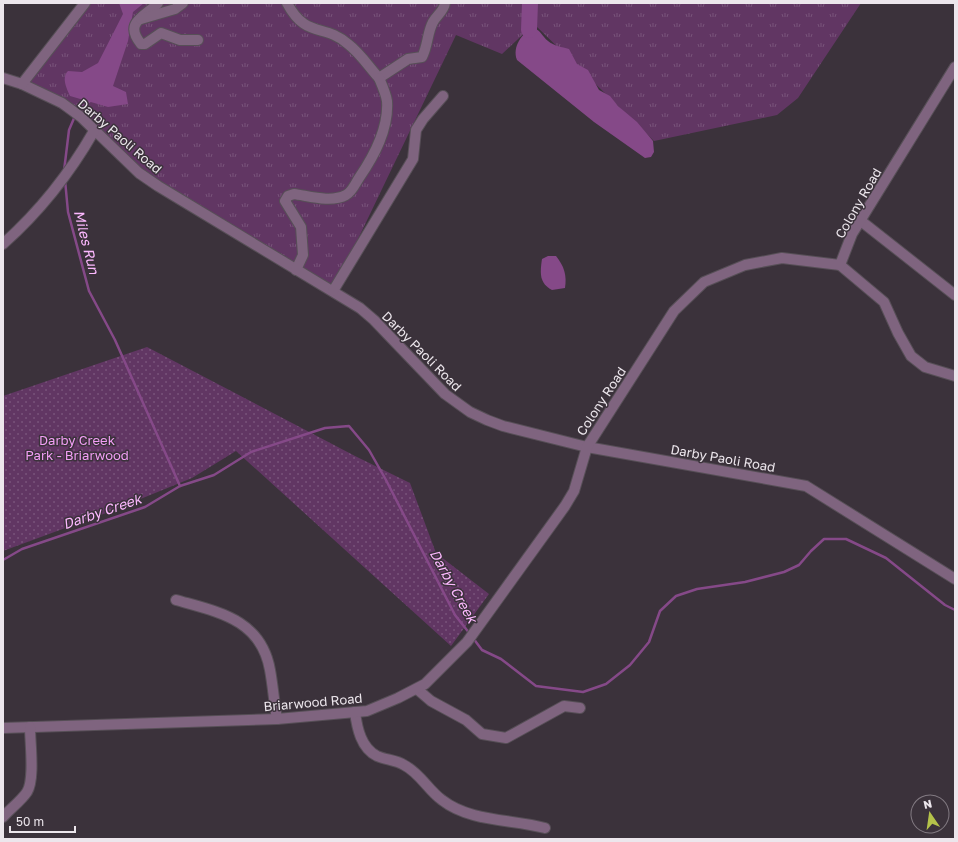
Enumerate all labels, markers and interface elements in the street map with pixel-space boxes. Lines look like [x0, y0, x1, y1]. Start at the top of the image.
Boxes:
street label: Darby Paoli Road [75, 95, 165, 177]
street label: Colony Road [831, 165, 885, 241]
water label: Miles Run [71, 208, 104, 277]
street label: Darby Paoli Road [379, 308, 465, 394]
street label: Colony Road [573, 364, 629, 438]
park label: Darby Creek Park - Briarwood [25, 432, 129, 463]
street label: Darby Paoli Road [669, 441, 777, 475]
water label: Darby Creek [61, 489, 145, 532]
water label: Darby Creek [427, 546, 482, 628]
street label: Briarwood Road [263, 690, 363, 714]
north arrow [910, 794, 950, 834]
text: N [922, 796, 933, 811]
scale bar [10, 808, 75, 834]
text: 50 m [16, 814, 44, 829]

